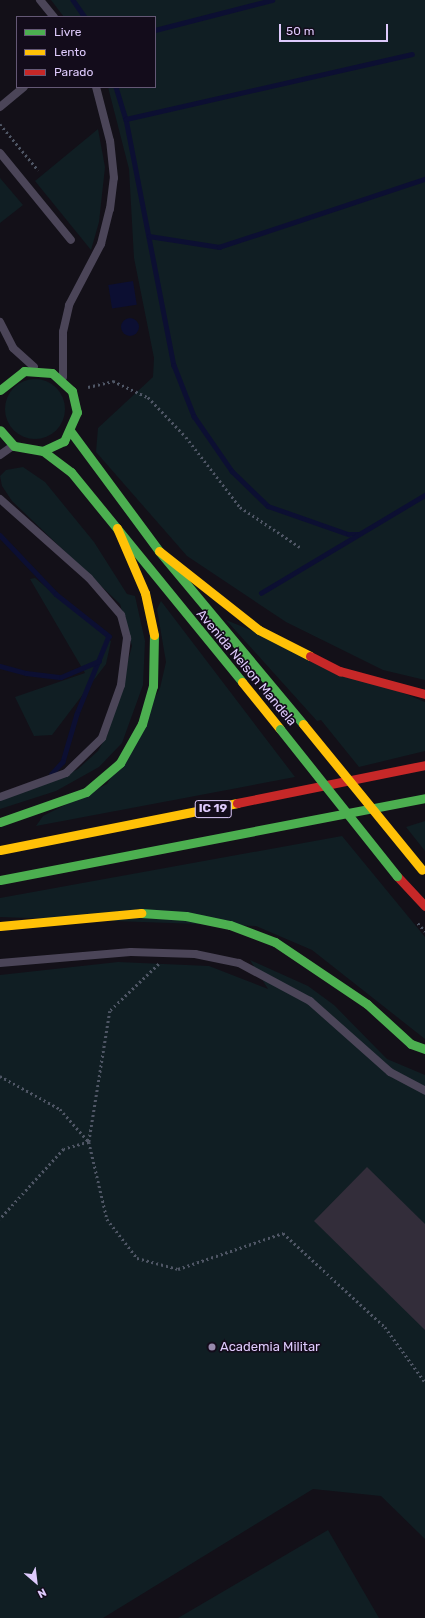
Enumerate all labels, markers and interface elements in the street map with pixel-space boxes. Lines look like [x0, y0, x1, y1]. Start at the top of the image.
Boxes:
legend [16, 16, 156, 88]
scale bar [281, 16, 390, 42]
text: 50 m [286, 24, 314, 38]
text: Livre [54, 25, 81, 39]
text: Lento [54, 45, 86, 59]
text: Parado [54, 65, 93, 79]
street label: Avenida Nelson Mandela [193, 607, 299, 729]
road number: IC 19 [194, 799, 232, 819]
place label: Academia Militar [220, 1339, 320, 1355]
marker: Academia Militar [207, 1342, 217, 1352]
north arrow [16, 1562, 56, 1602]
text: N [35, 1585, 48, 1601]

